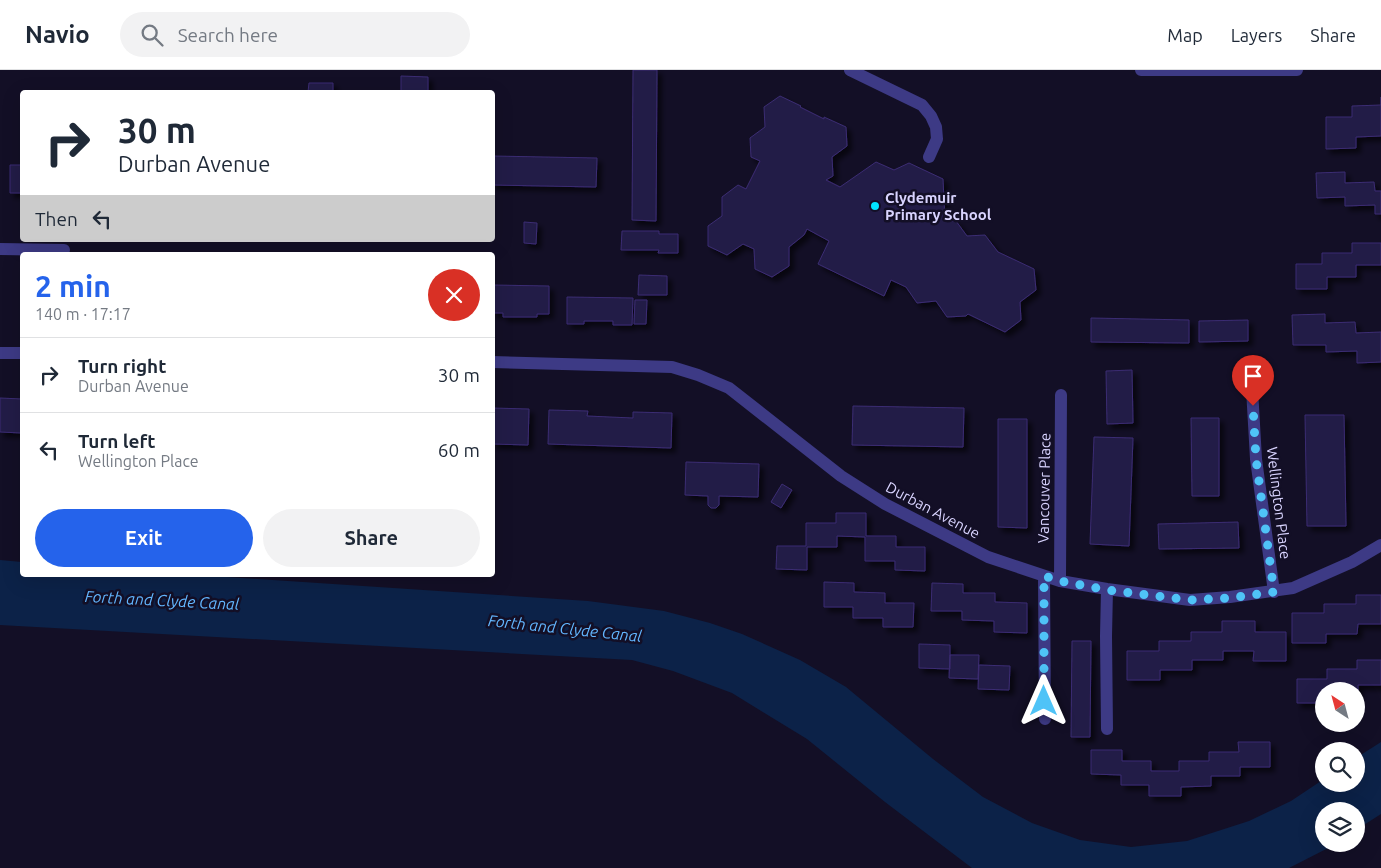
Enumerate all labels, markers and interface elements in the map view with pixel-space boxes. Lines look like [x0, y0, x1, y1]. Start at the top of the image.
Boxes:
search box [120, 12, 470, 57]
text: Navio [25, 21, 90, 48]
icon: search [138, 21, 166, 49]
text: Search here [178, 24, 278, 46]
text: Map [1167, 25, 1203, 45]
text: Layers [1231, 25, 1282, 45]
text: Share [1310, 25, 1356, 45]
icon: right [35, 110, 100, 175]
text: 30 m [118, 110, 196, 150]
text: Durban Avenue [118, 151, 270, 176]
place label: Clydemuir Primary School [885, 189, 992, 223]
marker: Clydemuir Primary School [869, 200, 881, 212]
icon: left [88, 205, 116, 233]
text: Then [35, 208, 78, 230]
text: 2 min [35, 269, 111, 303]
button: close [428, 269, 480, 321]
text: 140 m · 17:17 [35, 305, 131, 323]
text: Turn right [78, 355, 166, 377]
pin [1232, 355, 1274, 406]
icon: right [35, 361, 63, 389]
icon: arrive [1239, 362, 1267, 390]
text: 30 m [438, 364, 480, 386]
text: Durban Avenue [78, 377, 189, 395]
text: Turn left [78, 430, 156, 452]
street label: Vancouver Place [1035, 433, 1053, 543]
icon: left [35, 436, 63, 464]
text: 60 m [438, 439, 480, 461]
street label: Wellington Place [1264, 446, 1294, 560]
text: Wellington Place [78, 452, 199, 470]
street label: Durban Avenue [883, 478, 983, 542]
button: Exit [35, 509, 253, 567]
button: Share [263, 509, 480, 567]
water label: Forth and Clyde Canal [84, 587, 240, 613]
water label: Forth and Clyde Canal [487, 611, 643, 645]
position arrow [1017, 674, 1069, 726]
north arrow [1315, 682, 1365, 732]
map controls [1315, 682, 1365, 852]
button: search [1315, 742, 1365, 792]
button: layers [1315, 802, 1365, 852]

